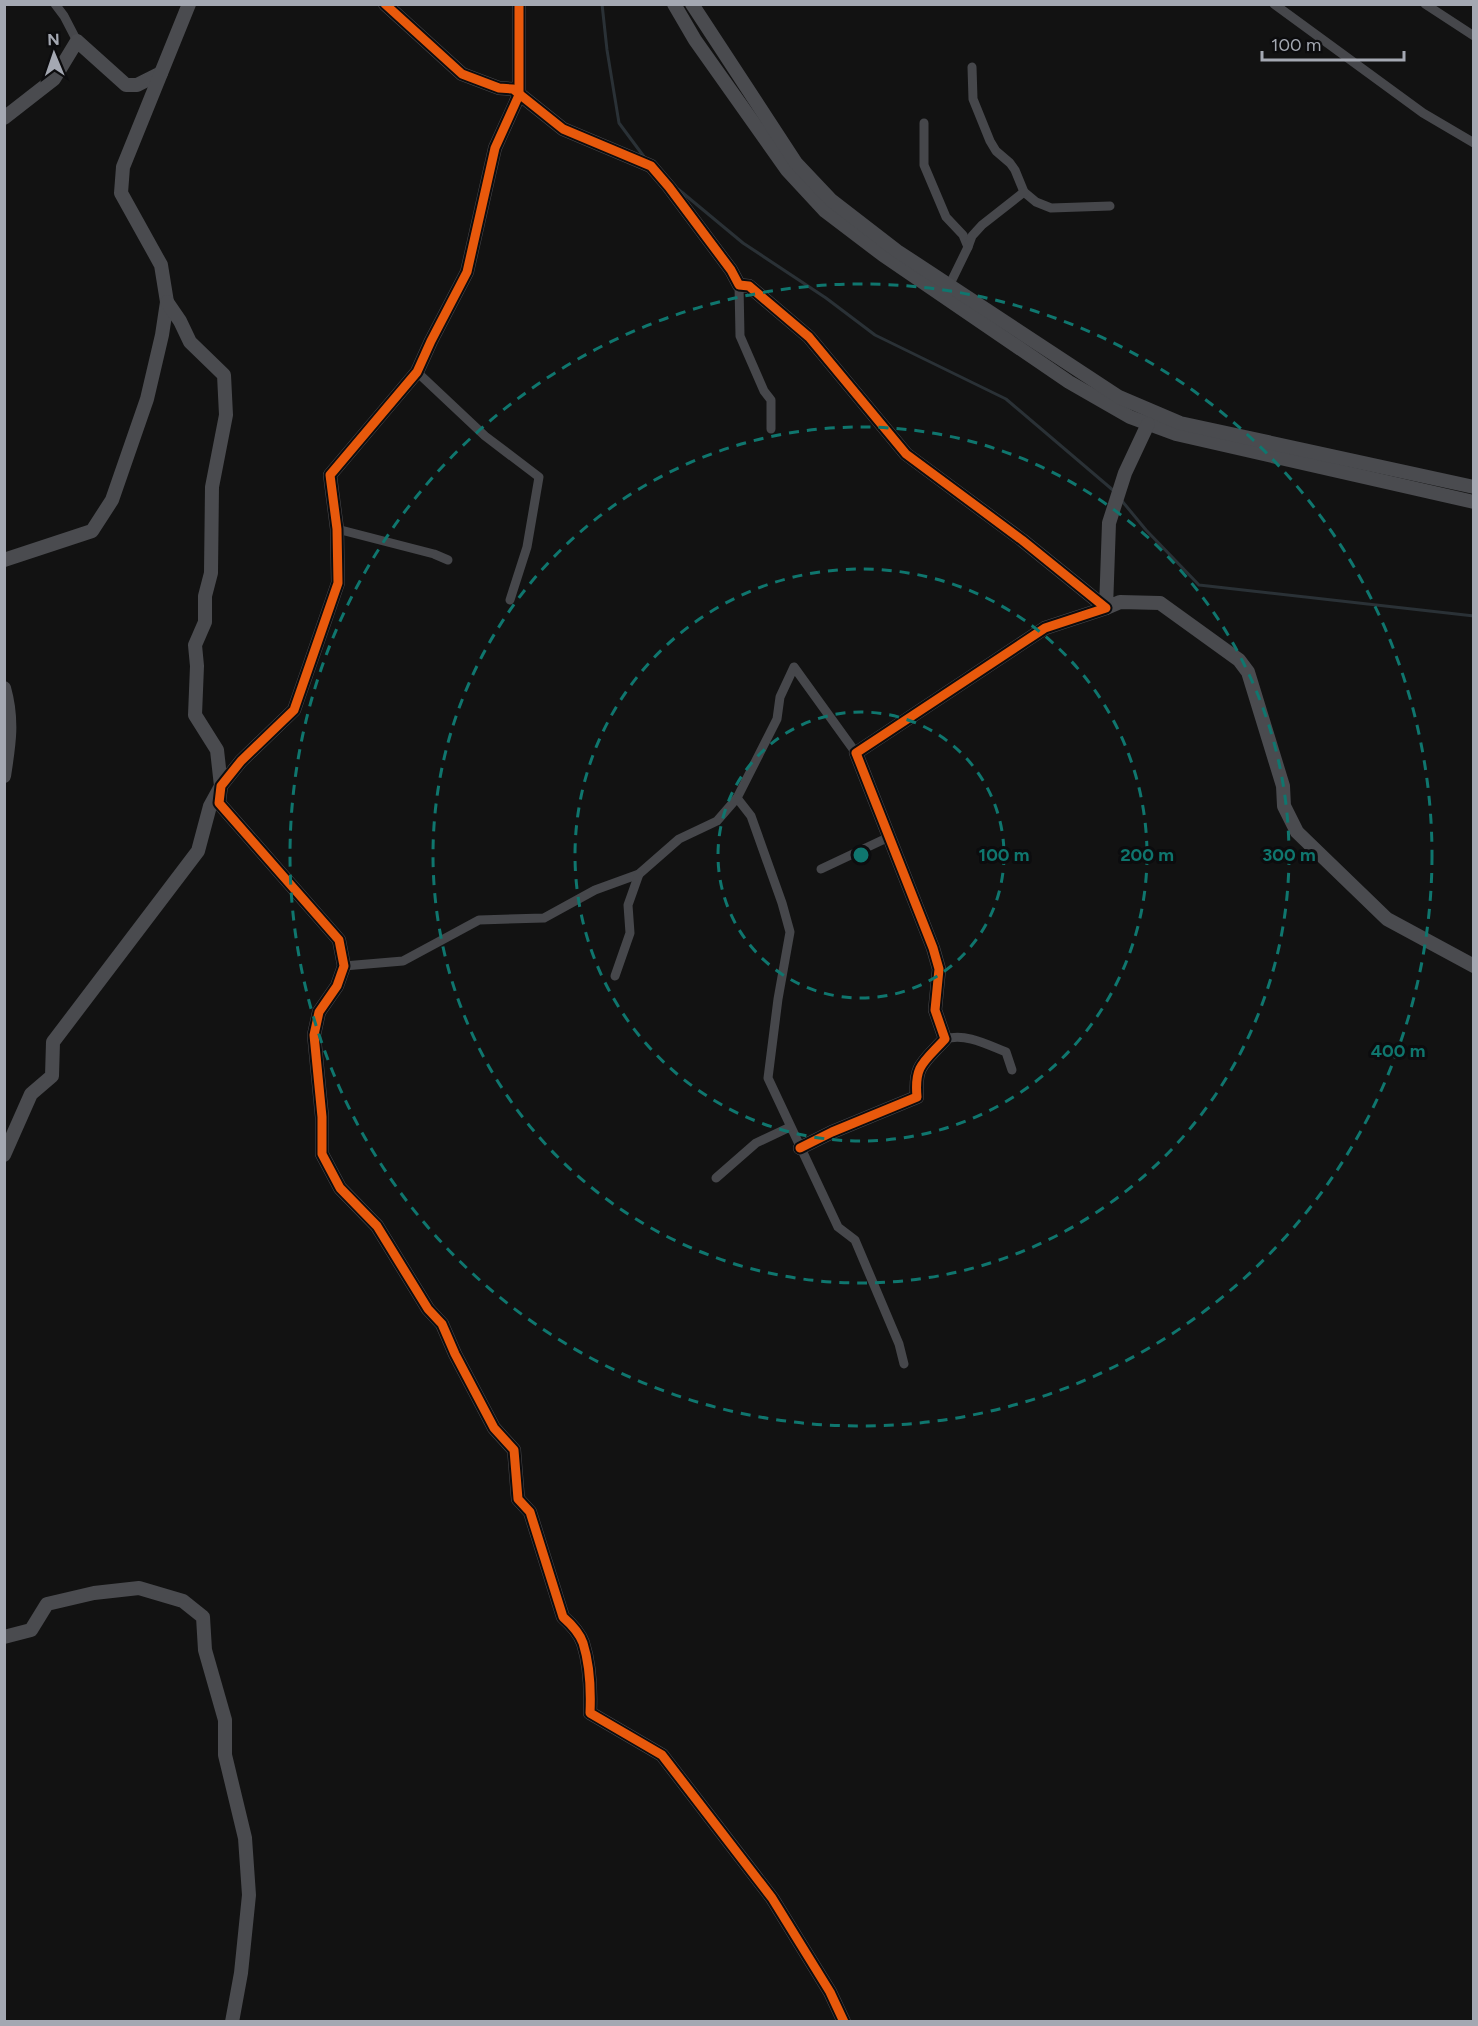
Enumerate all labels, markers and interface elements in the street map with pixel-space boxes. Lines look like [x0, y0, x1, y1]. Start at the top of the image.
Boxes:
north arrow [24, 24, 84, 84]
scale bar [1262, 24, 1404, 62]
text: N [47, 30, 60, 49]
text: 100 m [1271, 34, 1321, 56]
text: 100 m [979, 844, 1029, 866]
text: 200 m [1120, 844, 1174, 866]
text: 300 m [1262, 844, 1316, 866]
centre of rings [851, 845, 871, 865]
text: 400 m [1371, 1040, 1425, 1062]

